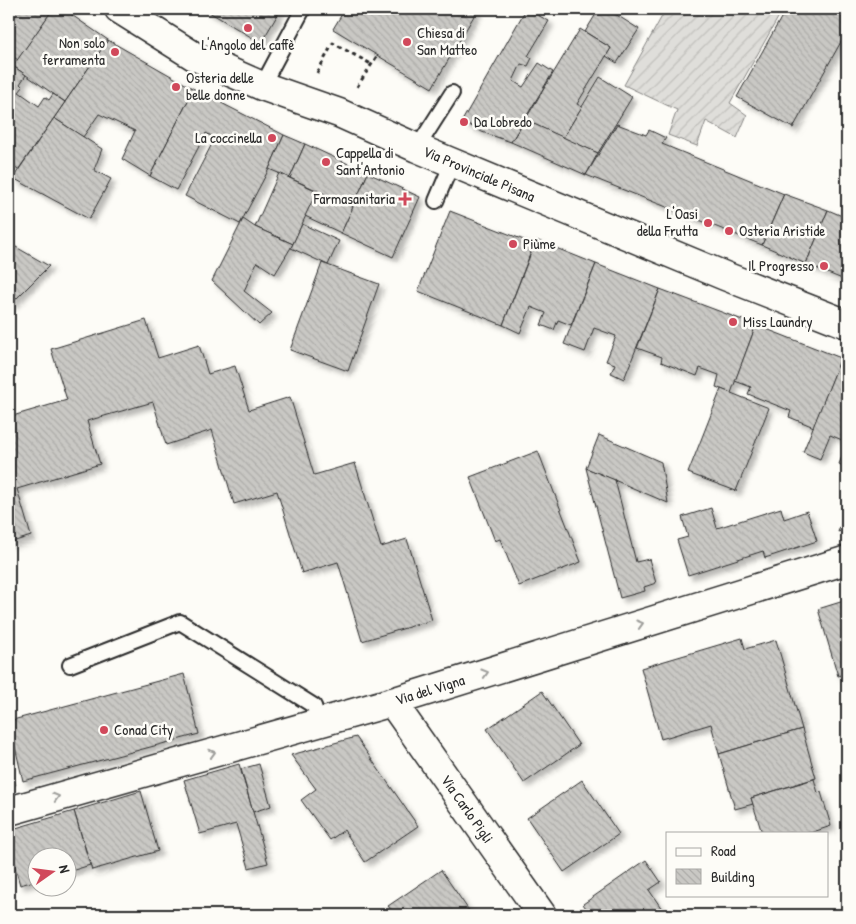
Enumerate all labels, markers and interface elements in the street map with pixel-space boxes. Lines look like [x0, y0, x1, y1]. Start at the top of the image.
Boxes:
marker: L'Angolo del caffè [242, 22, 254, 34]
place label: Chiesa di San Matteo [417, 22, 477, 60]
place label: Non solo ferramenta [42, 32, 105, 70]
place label: L'Angolo del caffè [201, 34, 295, 55]
marker: Chiesa di San Matteo [401, 36, 413, 48]
marker: Non solo ferramenta [109, 46, 121, 58]
place label: Osteria delle belle donne [186, 67, 254, 105]
marker: Osteria delle belle donne [170, 81, 182, 93]
place label: Da Lobredo [474, 111, 532, 132]
marker: Da Lobredo [458, 116, 470, 128]
place label: La coccinella [195, 127, 262, 148]
marker: La coccinella [266, 132, 278, 144]
street label: Via Provinciale Pisana [420, 140, 538, 207]
place label: Cappella di Sant'Antonio [336, 142, 405, 180]
marker: Cappella di Sant'Antonio [320, 156, 332, 168]
place label: Farmasanitaria [313, 188, 395, 209]
marker: Farmasanitaria [399, 193, 411, 205]
place label: L'Oasi della Frutta [637, 203, 698, 241]
marker: L'Oasi della Frutta [702, 217, 714, 229]
place label: Osteria Aristide [739, 220, 825, 241]
marker: Osteria Aristide [723, 225, 735, 237]
place label: Piùme [523, 233, 556, 254]
marker: Piùme [507, 238, 519, 250]
place label: Il Progresso [748, 255, 814, 276]
marker: Il Progresso [818, 260, 830, 272]
place label: Miss Laundry [743, 311, 813, 332]
marker: Miss Laundry [727, 316, 739, 328]
one-way arrow [636, 620, 644, 630]
street label: Via del Vigna [393, 669, 467, 710]
one-way arrow [481, 669, 489, 679]
place label: Conad City [114, 719, 173, 740]
marker: Conad City [98, 724, 110, 736]
one-way arrow [207, 748, 215, 758]
street label: Via Carlo Pigli [436, 770, 499, 847]
one-way arrow [51, 793, 59, 803]
legend [666, 832, 828, 896]
text: Road [711, 840, 736, 861]
north arrow [28, 846, 78, 896]
text: N [55, 863, 75, 875]
text: Building [711, 866, 755, 887]

